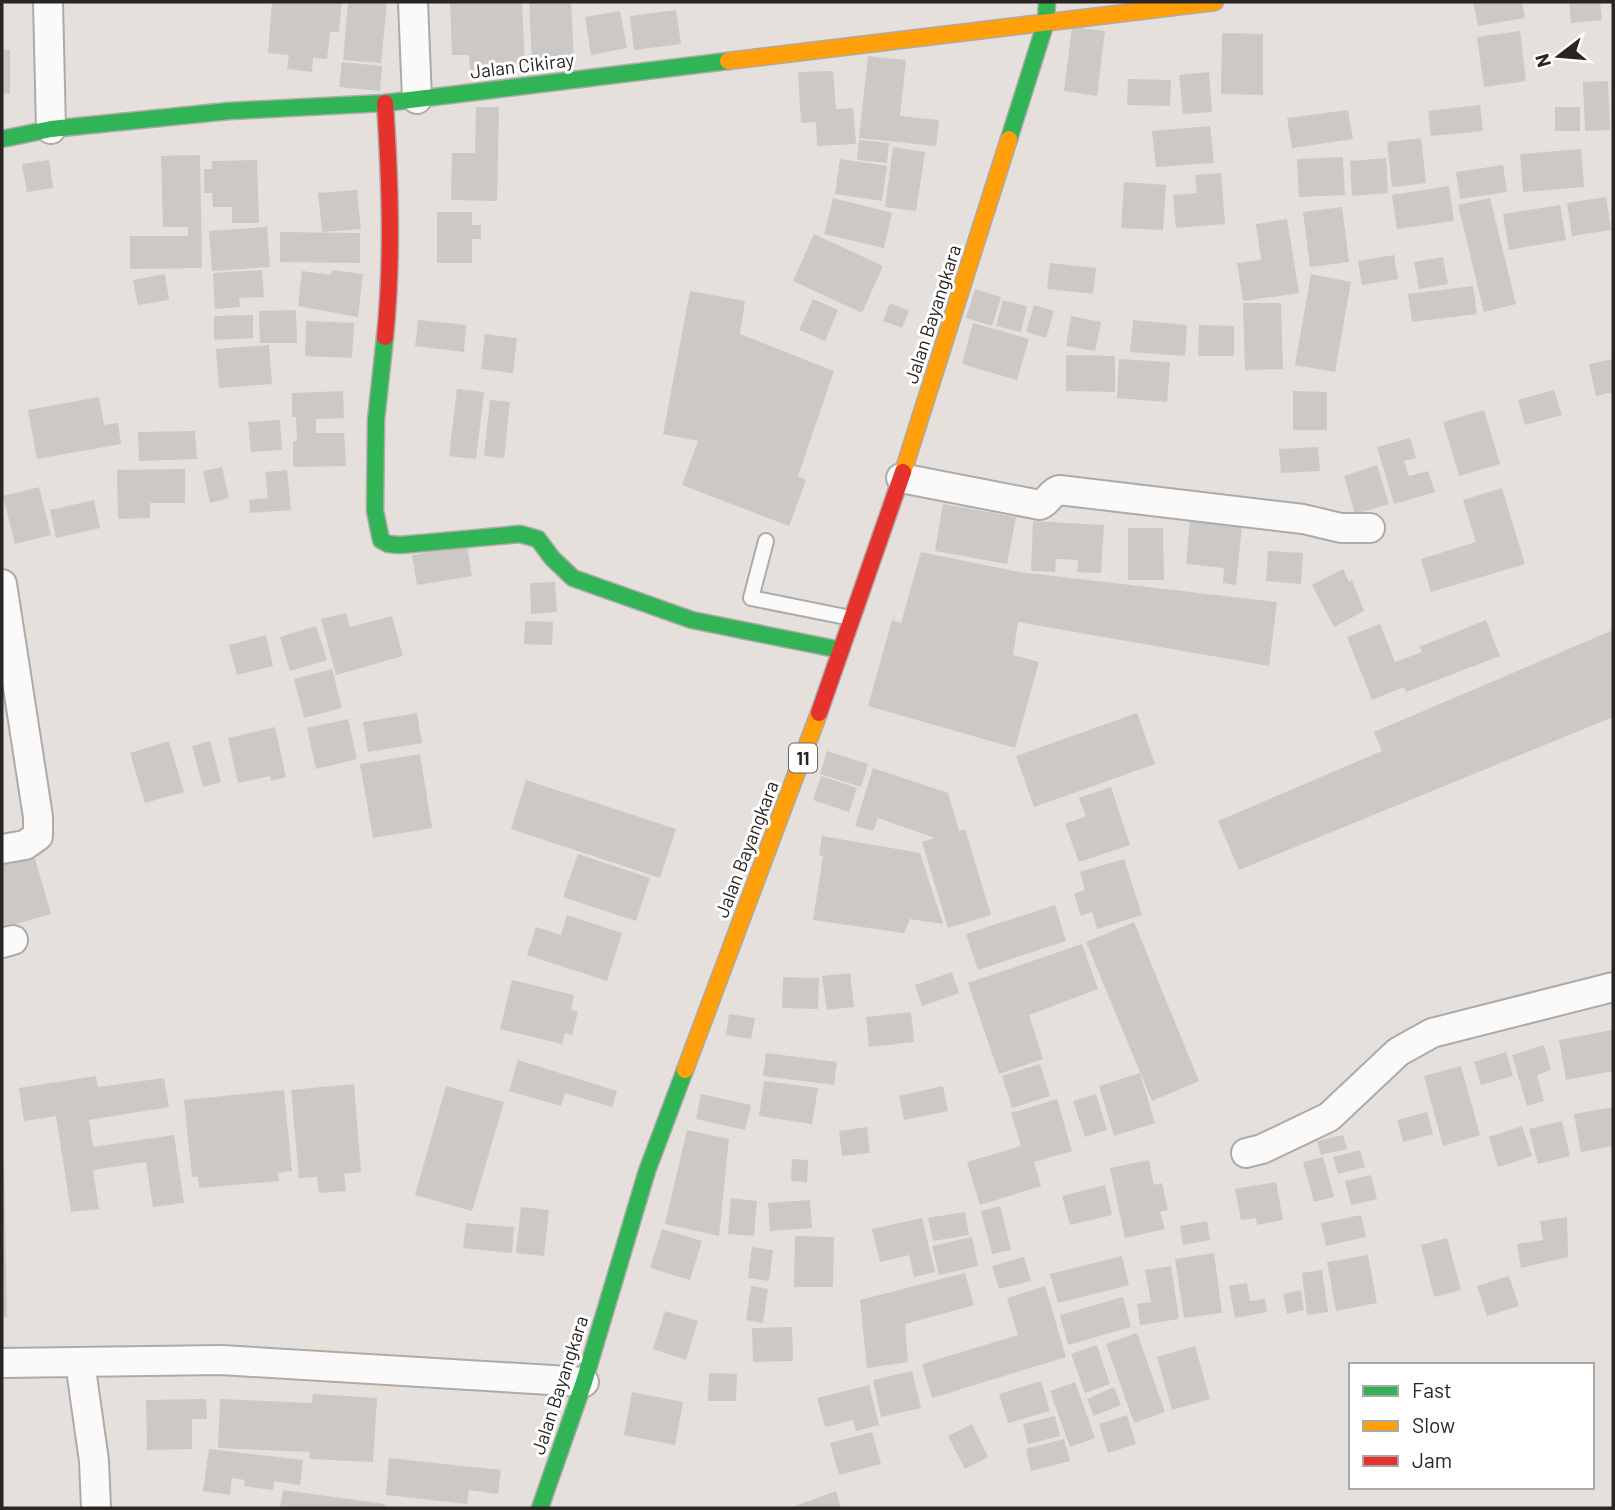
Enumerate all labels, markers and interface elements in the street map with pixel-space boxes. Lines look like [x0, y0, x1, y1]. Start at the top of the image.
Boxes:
north arrow [1524, 21, 1594, 91]
street label: Jalan Cikiray [469, 47, 576, 83]
text: N [1529, 52, 1555, 70]
street label: Jalan Bayangkara [899, 242, 965, 386]
road number: 11 [789, 744, 817, 772]
street label: Jalan Bayangkara [709, 777, 783, 921]
street label: Jalan Bayangkara [526, 1313, 592, 1457]
legend [1349, 1363, 1594, 1489]
text: Fast [1412, 1377, 1452, 1402]
text: Slow [1412, 1412, 1455, 1437]
text: Jam [1412, 1447, 1452, 1472]

